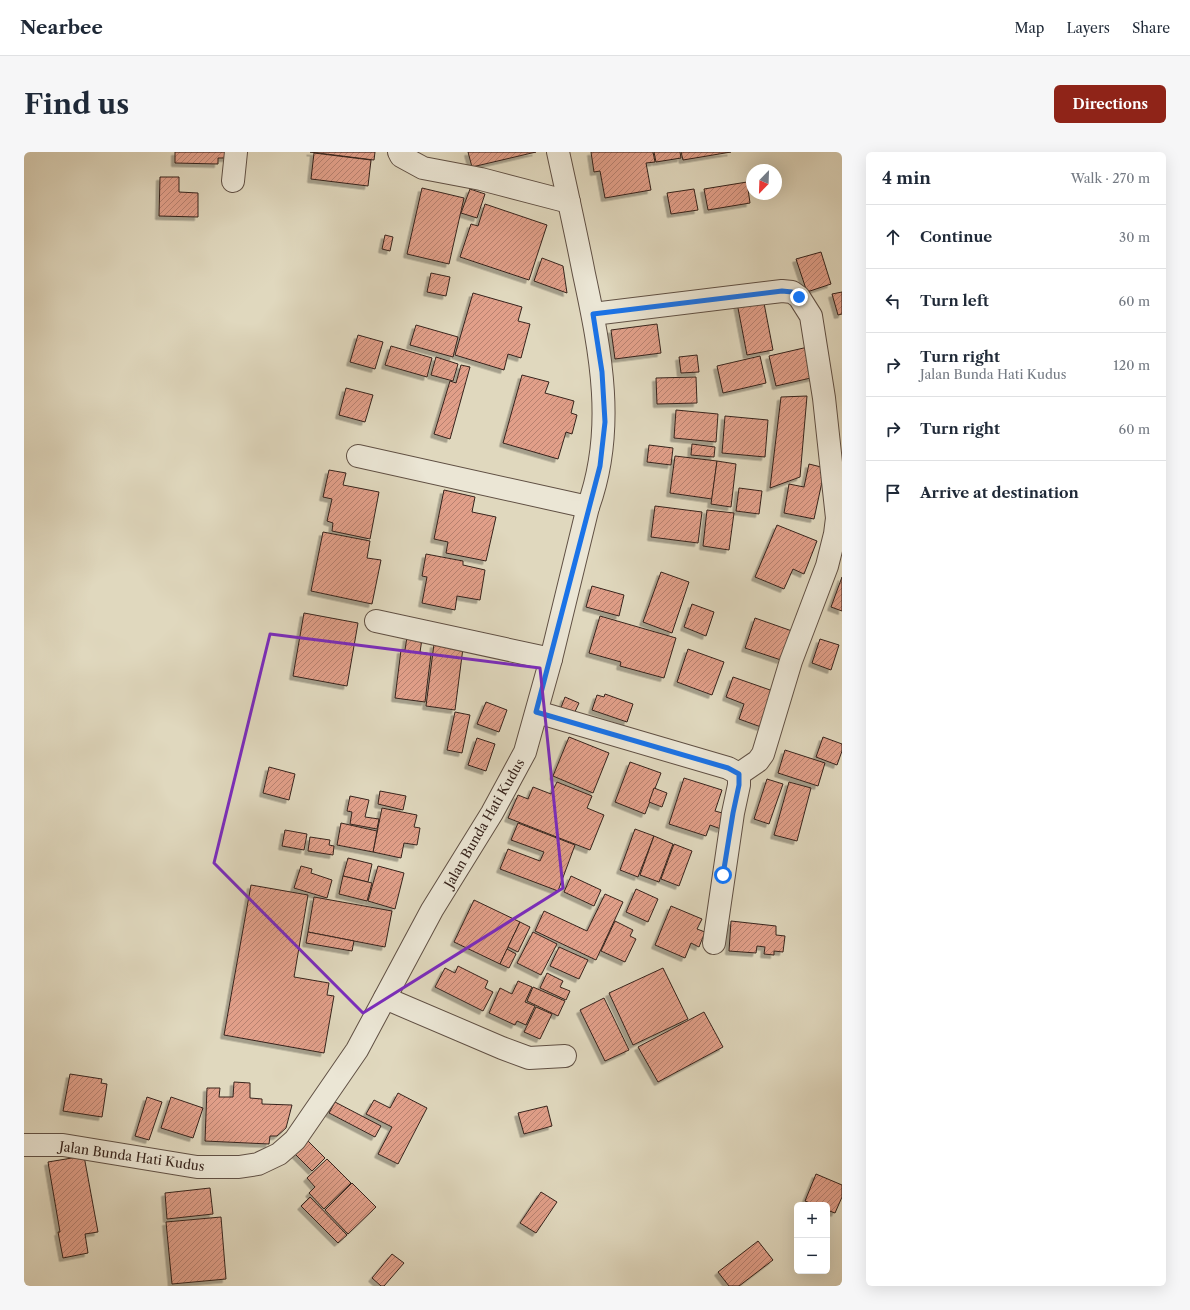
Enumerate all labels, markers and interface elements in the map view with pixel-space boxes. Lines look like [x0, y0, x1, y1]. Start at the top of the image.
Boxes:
text: Nearbee [20, 16, 103, 39]
text: Map [1014, 19, 1044, 37]
text: Layers [1066, 19, 1110, 37]
text: Share [1132, 19, 1170, 37]
button: Directions [1054, 85, 1166, 123]
text: Find us [24, 87, 129, 121]
north arrow [746, 164, 782, 200]
text: 4 min [882, 168, 931, 188]
text: Walk · 270 m [1071, 170, 1150, 186]
icon: ahead [882, 226, 904, 248]
text: Continue [920, 227, 992, 246]
text: 30 m [1119, 229, 1150, 245]
route end [790, 288, 808, 306]
icon: left [882, 290, 904, 312]
text: Turn left [920, 291, 989, 310]
text: 60 m [1119, 293, 1150, 309]
text: Turn right [920, 347, 1000, 366]
icon: right [882, 354, 904, 376]
text: 120 m [1113, 357, 1150, 373]
text: Jalan Bunda Hati Kudus [920, 366, 1067, 382]
icon: right [882, 418, 904, 440]
text: Turn right [920, 419, 1000, 438]
text: 60 m [1119, 421, 1150, 437]
icon: arrive [882, 482, 904, 504]
text: Arrive at destination [920, 483, 1079, 502]
street label: Jalan Bunda Hati Kudus [439, 755, 528, 892]
route start [714, 866, 732, 884]
street label: Jalan Bunda Hati Kudus [56, 1138, 206, 1174]
map controls [794, 1202, 830, 1274]
button: + [794, 1202, 830, 1238]
button: − [794, 1238, 830, 1274]

